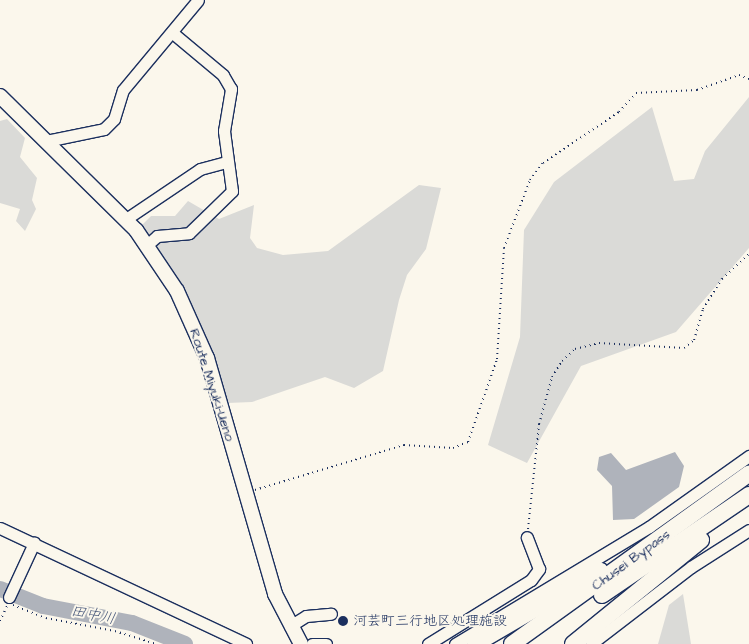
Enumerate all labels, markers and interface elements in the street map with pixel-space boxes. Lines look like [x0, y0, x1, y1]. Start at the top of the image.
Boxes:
street label: Route Miyuki-Ueno [186, 326, 238, 444]
street label: Chusei Bypass [588, 526, 674, 594]
water label: 田中川 [69, 602, 117, 628]
place label: 河芸町三行地区処理施設 [353, 613, 507, 629]
marker: 河芸町三行地区処理施設 [337, 615, 349, 627]

